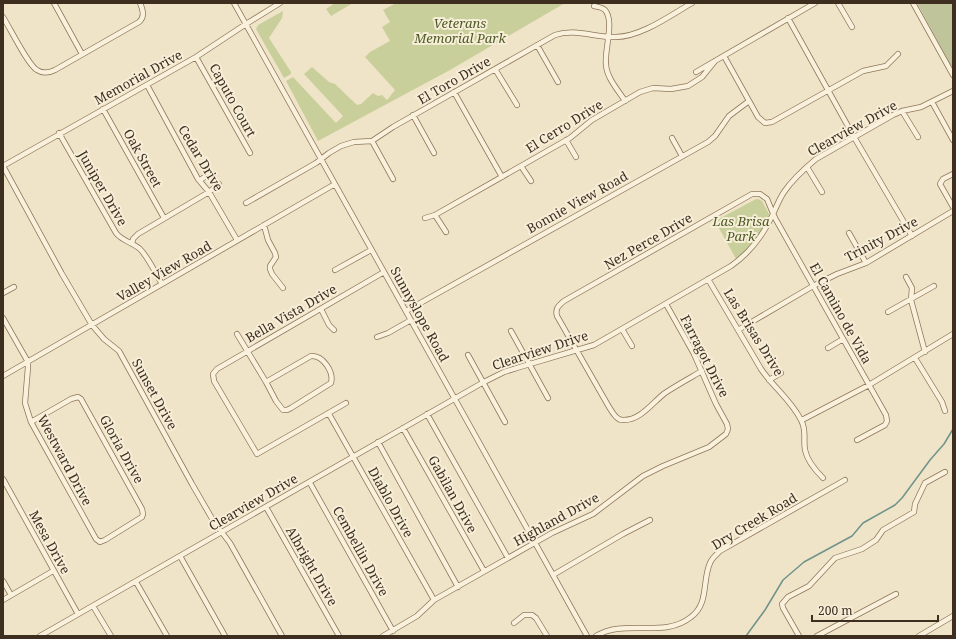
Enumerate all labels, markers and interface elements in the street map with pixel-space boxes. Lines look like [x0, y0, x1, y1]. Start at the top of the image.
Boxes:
park label: Veterans Memorial Park [413, 14, 506, 47]
street label: Memorial Drive [91, 45, 185, 109]
street label: El Toro Drive [414, 52, 494, 108]
street label: Caputo Court [205, 60, 261, 140]
street label: El Cerro Drive [522, 95, 606, 157]
street label: Clearview Drive [804, 96, 900, 160]
street label: Cedar Drive [174, 122, 228, 194]
street label: Oak Street [120, 126, 167, 191]
street label: Juniper Drive [74, 146, 132, 229]
street label: Bonnie View Road [523, 167, 631, 237]
street label: Nez Perce Drive [601, 208, 695, 273]
park label: Las Brisa Park [711, 212, 770, 245]
street label: Trinity Drive [841, 212, 921, 266]
street label: Valley View Road [113, 236, 215, 306]
street label: El Camino de Vida [806, 259, 876, 367]
street label: Sunnyslope Road [386, 263, 454, 365]
street label: Bella Vista Drive [242, 280, 340, 346]
street label: Las Brisas Drive [720, 285, 788, 379]
street label: Farragot Drive [676, 312, 734, 400]
street label: Clearview Drive [490, 326, 590, 374]
street label: Sunset Drive [128, 355, 182, 433]
street label: Westward Drive [33, 411, 97, 509]
street label: Gloria Drive [96, 411, 148, 487]
street label: Gabilan Drive [424, 452, 482, 536]
street label: Diablo Drive [364, 464, 418, 541]
street label: Clearview Drive [205, 469, 301, 535]
street label: Highland Drive [510, 488, 602, 550]
street label: Dry Creek Road [708, 488, 800, 554]
street label: Cembellin Drive [329, 503, 393, 599]
street label: Mesa Drive [25, 507, 75, 577]
street label: Albright Drive [282, 523, 342, 609]
scale bar [812, 597, 938, 623]
text: 200 m [818, 602, 853, 619]

